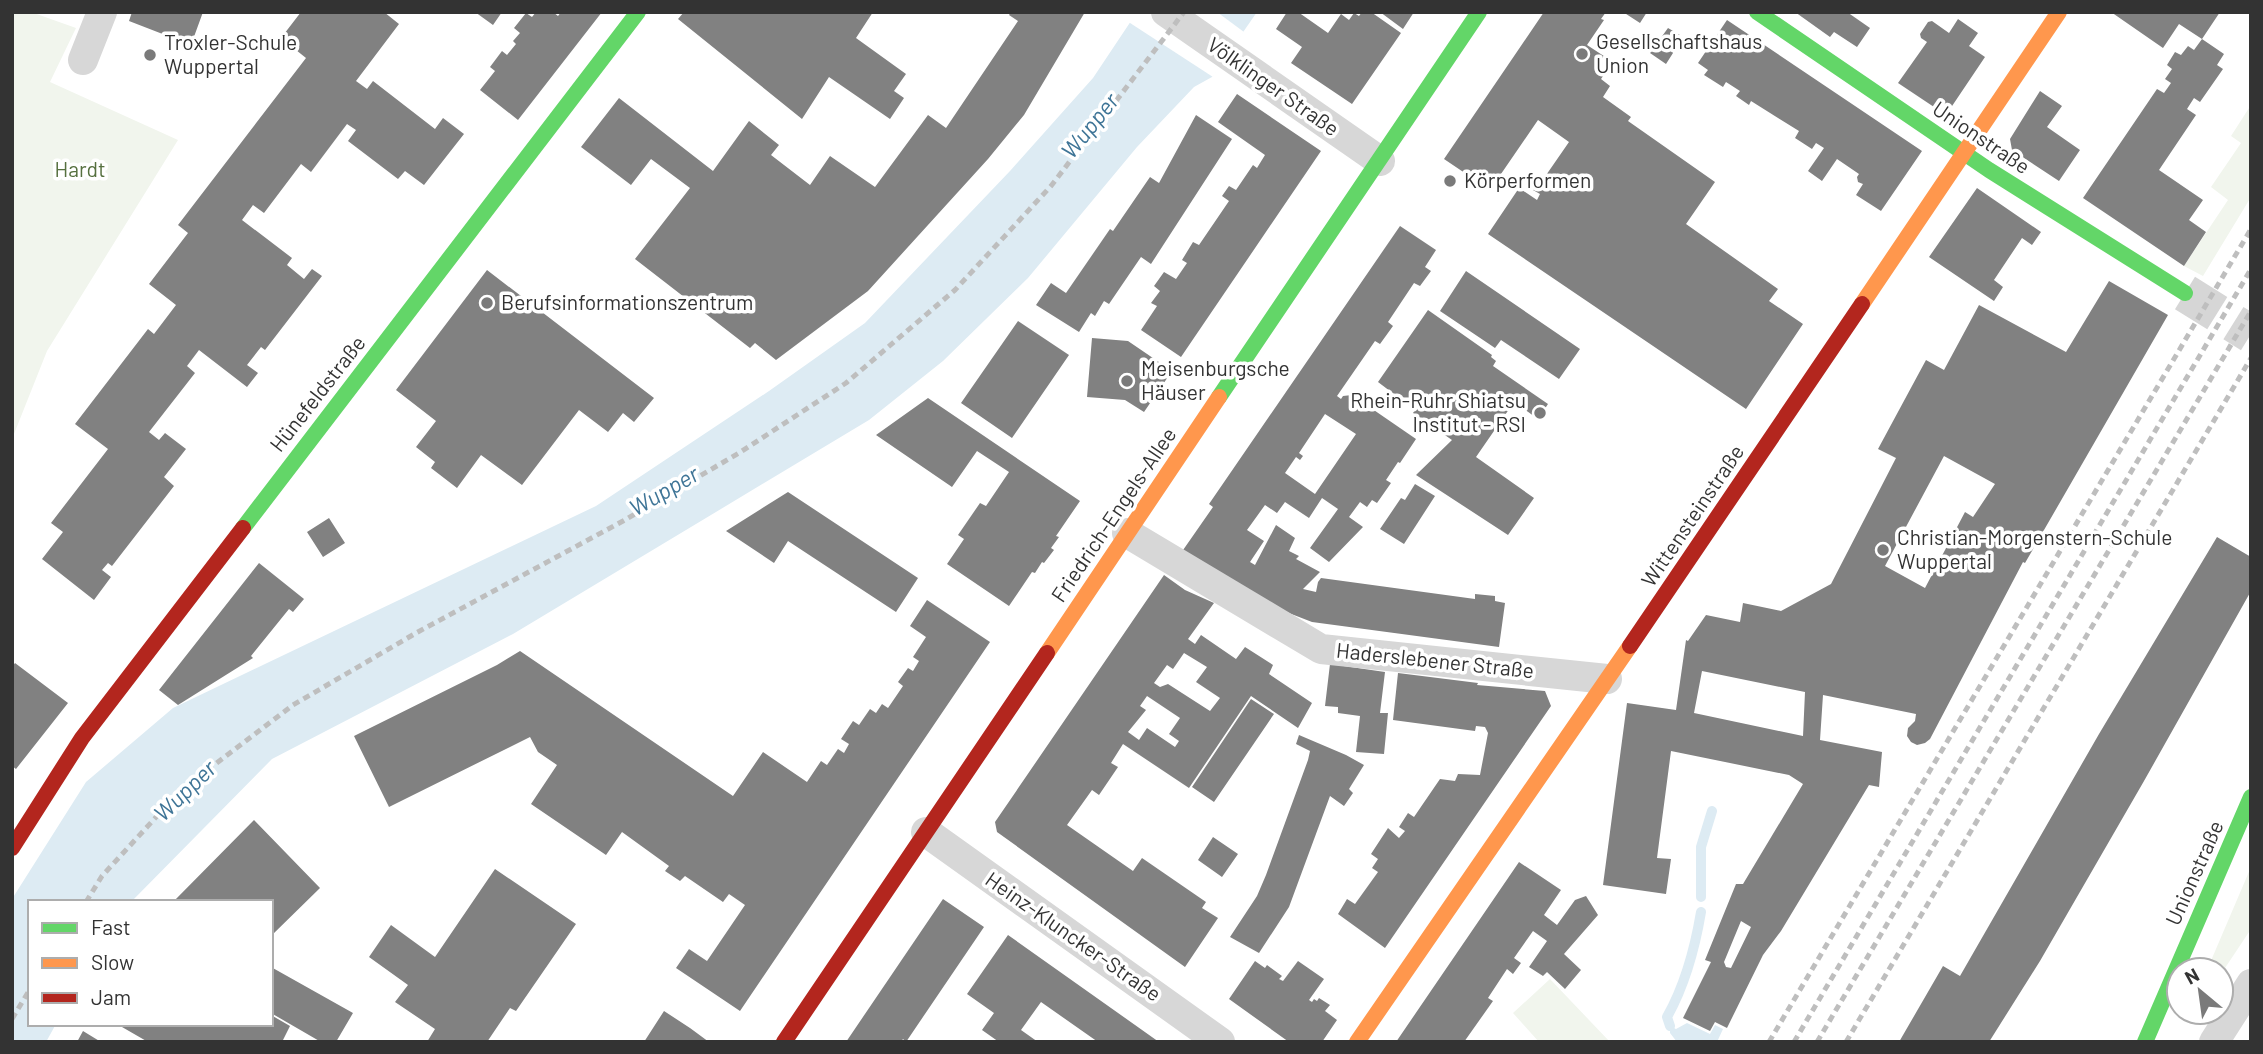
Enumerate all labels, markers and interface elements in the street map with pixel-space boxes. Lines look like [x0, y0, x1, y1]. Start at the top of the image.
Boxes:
place label: Gesellschaftshaus Union [1596, 28, 1762, 77]
place label: Troxler-Schule Wuppertal [164, 29, 297, 78]
street label: Völklinger Straße [1203, 31, 1344, 140]
marker: Gesellschaftshaus Union [1574, 46, 1590, 62]
marker: Troxler-Schule Wuppertal [142, 47, 158, 63]
water label: Wupper [1054, 86, 1125, 164]
street label: Unionstraße [1928, 95, 2035, 178]
park label: Hardt [54, 156, 106, 181]
place label: Körperformen [1464, 167, 1591, 192]
marker: Körperformen [1442, 173, 1458, 189]
place label: Berufsinformationszentrum [501, 289, 753, 314]
marker: Berufsinformationszentrum [479, 295, 495, 311]
street label: Hünefeldstraße [264, 330, 370, 456]
place label: Meisenburgsche Häuser [1141, 355, 1290, 404]
marker: Meisenburgsche Häuser [1119, 373, 1135, 389]
place label: Rhein-Ruhr Shiatsu Institut - RSI [1350, 387, 1526, 436]
marker: Rhein-Ruhr Shiatsu Institut - RSI [1532, 405, 1548, 421]
street label: Friedrich-Engels-Allee [1045, 422, 1180, 606]
street label: Wittensteinstraße [1635, 440, 1748, 591]
water label: Wupper [624, 459, 704, 521]
place label: Christian-Morgenstern-Schule Wuppertal [1897, 524, 2172, 573]
marker: Christian-Morgenstern-Schule Wuppertal [1875, 542, 1891, 558]
street label: Haderslebener Straße [1335, 637, 1535, 682]
water label: Wupper [147, 753, 222, 827]
street label: Unionstraße [2159, 816, 2228, 929]
street label: Heinz-Kluncker-Straße [981, 866, 1166, 1006]
legend [28, 900, 273, 1026]
text: Fast [91, 914, 131, 939]
text: Slow [91, 949, 134, 974]
north arrow [2165, 956, 2235, 1026]
text: N [2180, 963, 2203, 989]
text: Jam [91, 984, 131, 1009]

